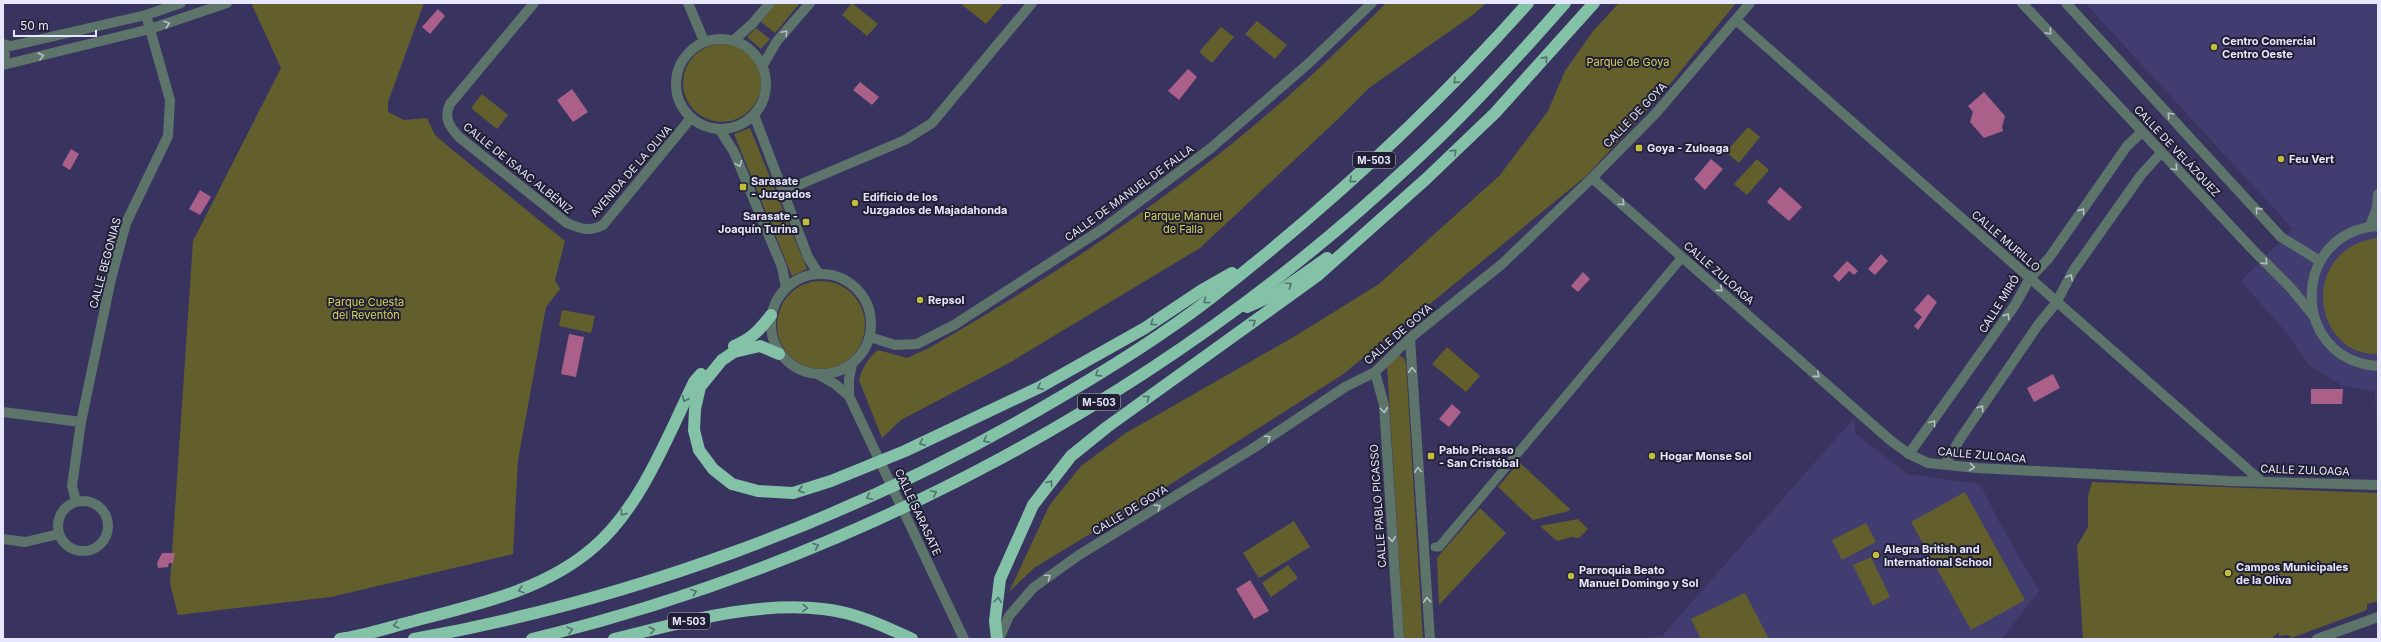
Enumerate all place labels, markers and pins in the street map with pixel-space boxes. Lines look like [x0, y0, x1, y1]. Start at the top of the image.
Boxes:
place label: Centro Comercial Centro Oeste [2222, 34, 2316, 61]
marker: Centro Comercial Centro Oeste [2209, 42, 2219, 52]
place label: Goya - Zuloaga [1647, 141, 1729, 155]
marker: Goya - Zuloaga [1634, 143, 1644, 153]
place label: Feu Vert [2289, 152, 2334, 166]
marker: Feu Vert [2276, 154, 2286, 164]
place label: Sarasate - Juzgados [751, 174, 811, 201]
marker: Sarasate - Juzgados [738, 182, 748, 192]
place label: Edificio de los Juzgados de Majadahonda [863, 190, 1007, 217]
marker: Edificio de los Juzgados de Majadahonda [850, 198, 860, 208]
place label: Sarasate - Joaquín Turina [718, 209, 798, 236]
marker: Sarasate - Joaquín Turina [801, 217, 811, 227]
place label: Repsol [928, 293, 964, 307]
marker: Repsol [915, 295, 925, 305]
place label: Pablo Picasso - San Cristóbal [1439, 443, 1519, 470]
place label: Hogar Monse Sol [1660, 449, 1751, 463]
marker: Pablo Picasso - San Cristóbal [1426, 451, 1436, 461]
marker: Hogar Monse Sol [1647, 451, 1657, 461]
place label: Alegra British and International School [1884, 542, 1992, 569]
marker: Alegra British and International School [1871, 550, 1881, 560]
place label: Campos Municipales de la Oliva [2236, 560, 2349, 587]
place label: Parroquia Beato Manuel Domingo y Sol [1579, 563, 1699, 590]
marker: Campos Municipales de la Oliva [2223, 568, 2233, 578]
marker: Parroquia Beato Manuel Domingo y Sol [1566, 571, 1576, 581]

